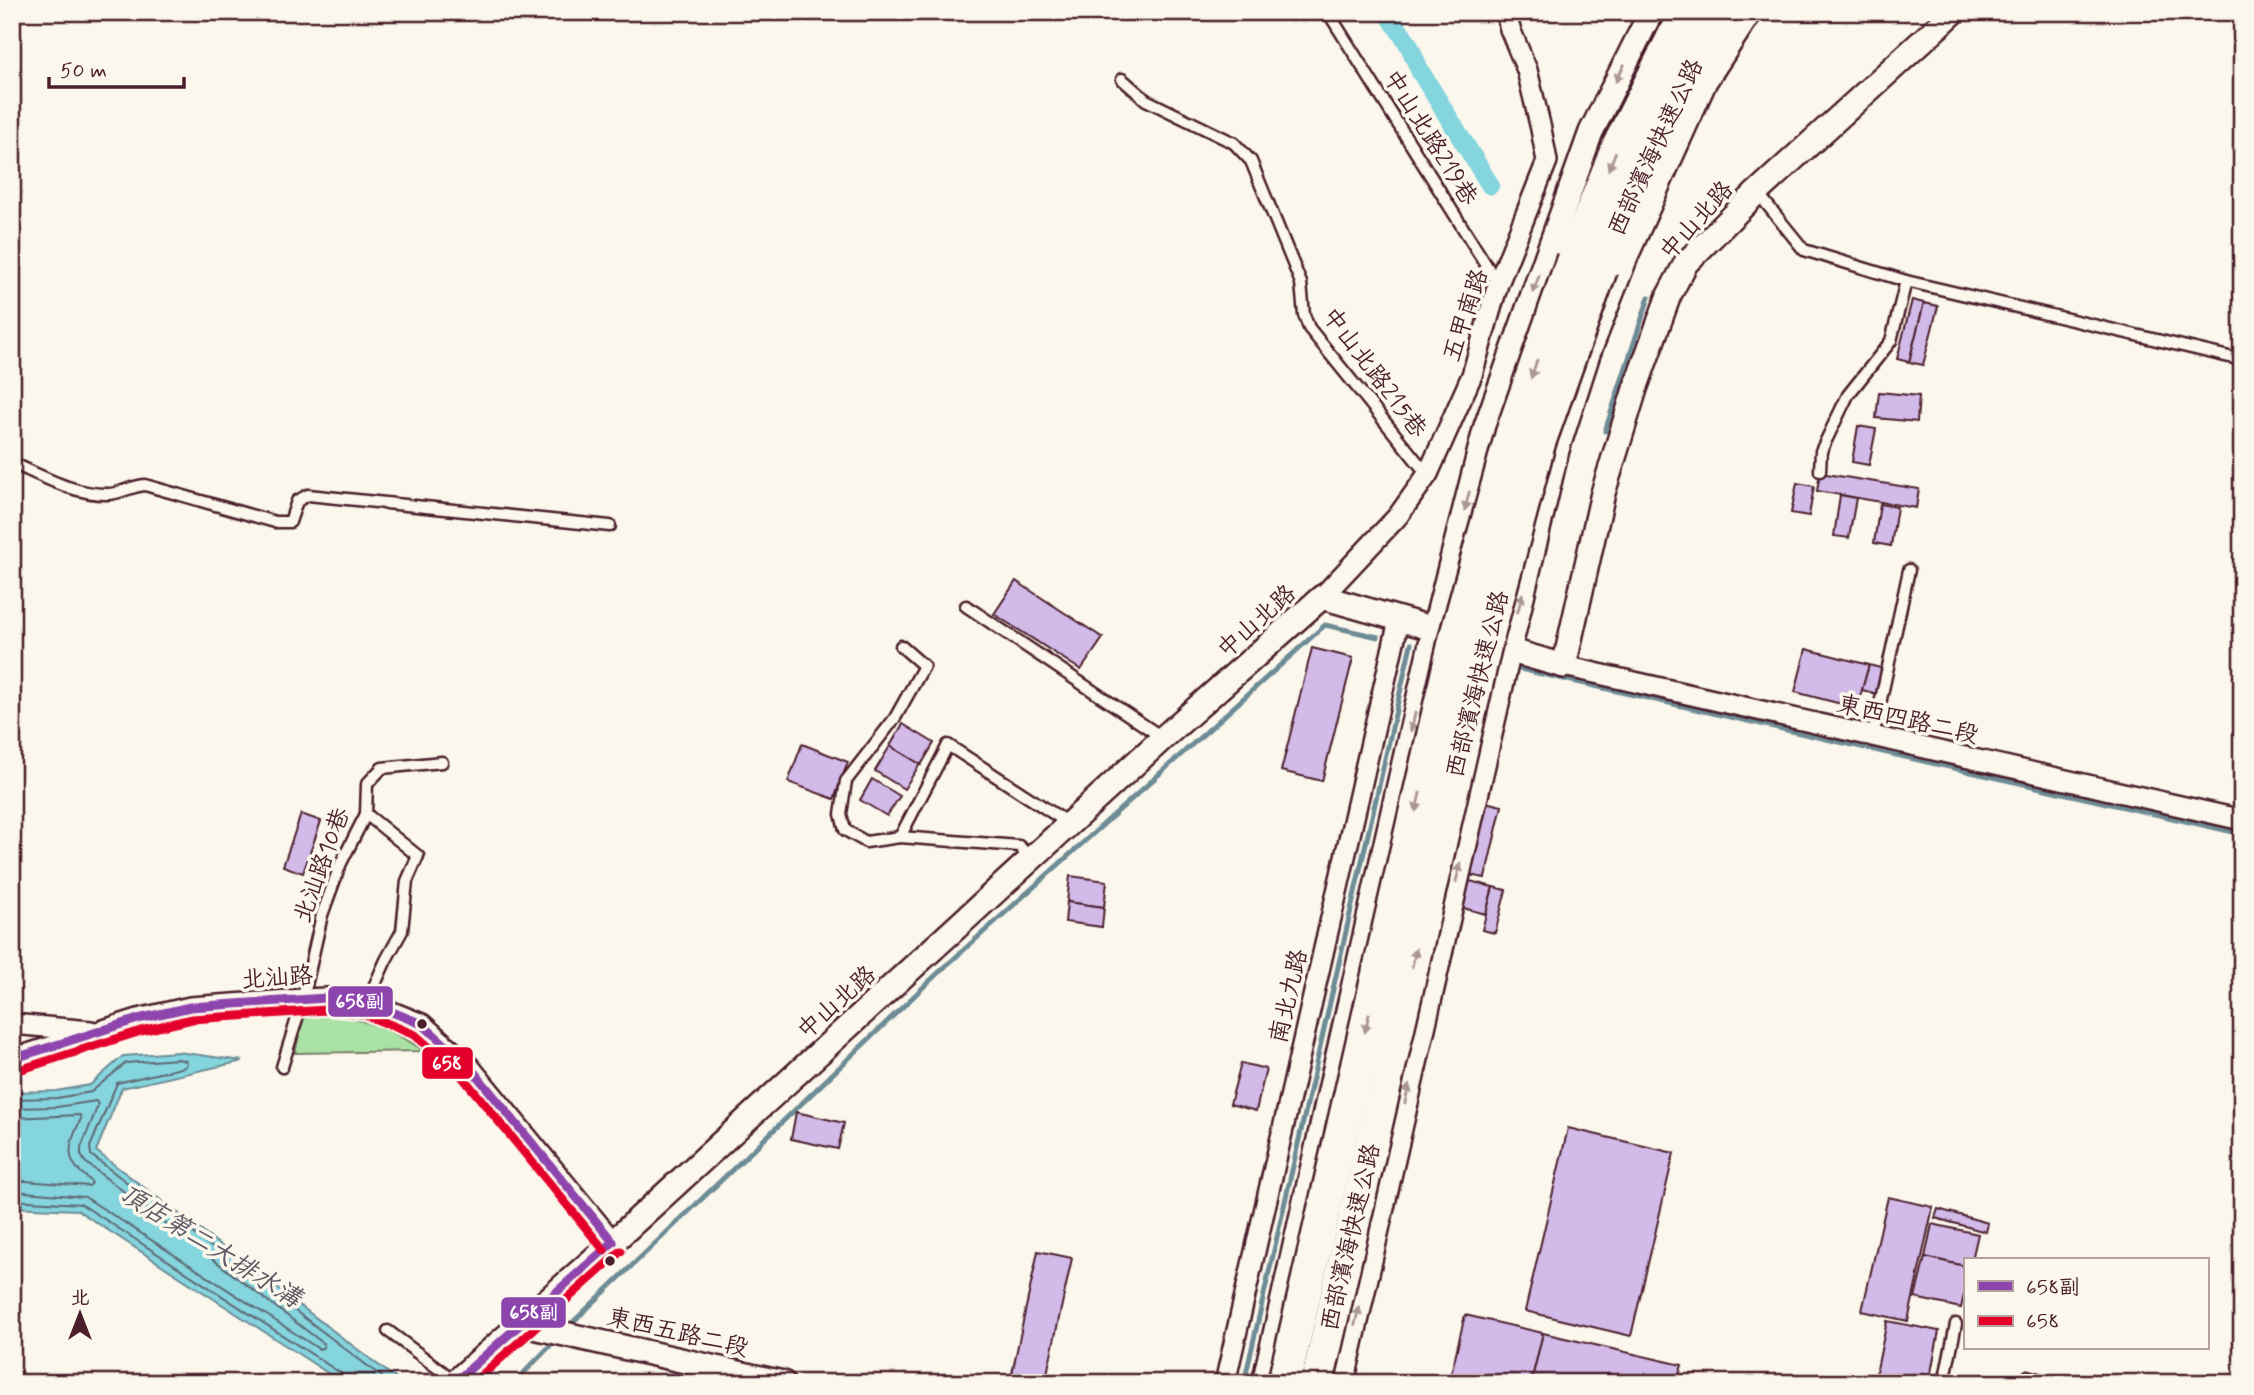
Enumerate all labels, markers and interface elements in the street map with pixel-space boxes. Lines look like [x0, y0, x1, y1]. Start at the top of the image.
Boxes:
scale bar [49, 46, 184, 90]
street label: 西部濱海快速公路 [1602, 54, 1711, 241]
text: 50 m [60, 57, 107, 85]
one-way arrow [1615, 63, 1626, 83]
street label: 中山北路219巷 [1376, 64, 1484, 212]
one-way arrow [1606, 151, 1617, 172]
street label: 中山北路 [1653, 175, 1741, 267]
street label: 五甲南路 [1437, 265, 1496, 366]
one-way arrow [1531, 274, 1542, 295]
street label: 中山北路215巷 [1315, 302, 1433, 444]
one-way arrow [1528, 359, 1539, 380]
one-way arrow [1461, 490, 1472, 512]
street label: 中山北路 [1211, 578, 1303, 666]
street label: 西部濱海快速公路 [1440, 587, 1517, 781]
one-way arrow [1515, 592, 1526, 614]
street label: 東西四路二段 [1834, 689, 1981, 752]
one-way arrow [1407, 711, 1418, 733]
one-way arrow [1412, 791, 1423, 813]
street label: 北汕路10巷 [287, 804, 358, 927]
one-way arrow [1453, 862, 1464, 884]
street label: 南北九路 [1264, 946, 1315, 1047]
one-way arrow [1408, 947, 1419, 969]
street label: 中山北路 [791, 959, 883, 1047]
street label: 北汕路 [240, 961, 314, 996]
line badge: 658副 [327, 985, 394, 1018]
text: 658副 [335, 990, 385, 1015]
one-way arrow [1361, 1012, 1372, 1034]
unlabelled marker [415, 1017, 429, 1031]
line badge: 658 [421, 1046, 474, 1080]
text: 658 [432, 1052, 462, 1077]
one-way arrow [1402, 1083, 1413, 1105]
street label: 西部濱海快速公路 [1315, 1140, 1388, 1334]
water label: 頂店第二大排水溝 [113, 1177, 309, 1317]
unlabelled marker [603, 1254, 617, 1268]
legend [1964, 1258, 2208, 1350]
text: 658副 [2026, 1274, 2080, 1302]
north arrow [46, 1280, 116, 1350]
text: 北 [70, 1286, 90, 1311]
line badge: 658副 [500, 1296, 567, 1329]
text: 658副 [509, 1301, 559, 1326]
street label: 東西五路二段 [604, 1302, 751, 1365]
one-way arrow [1351, 1305, 1362, 1327]
text: 658 [2026, 1308, 2059, 1336]

